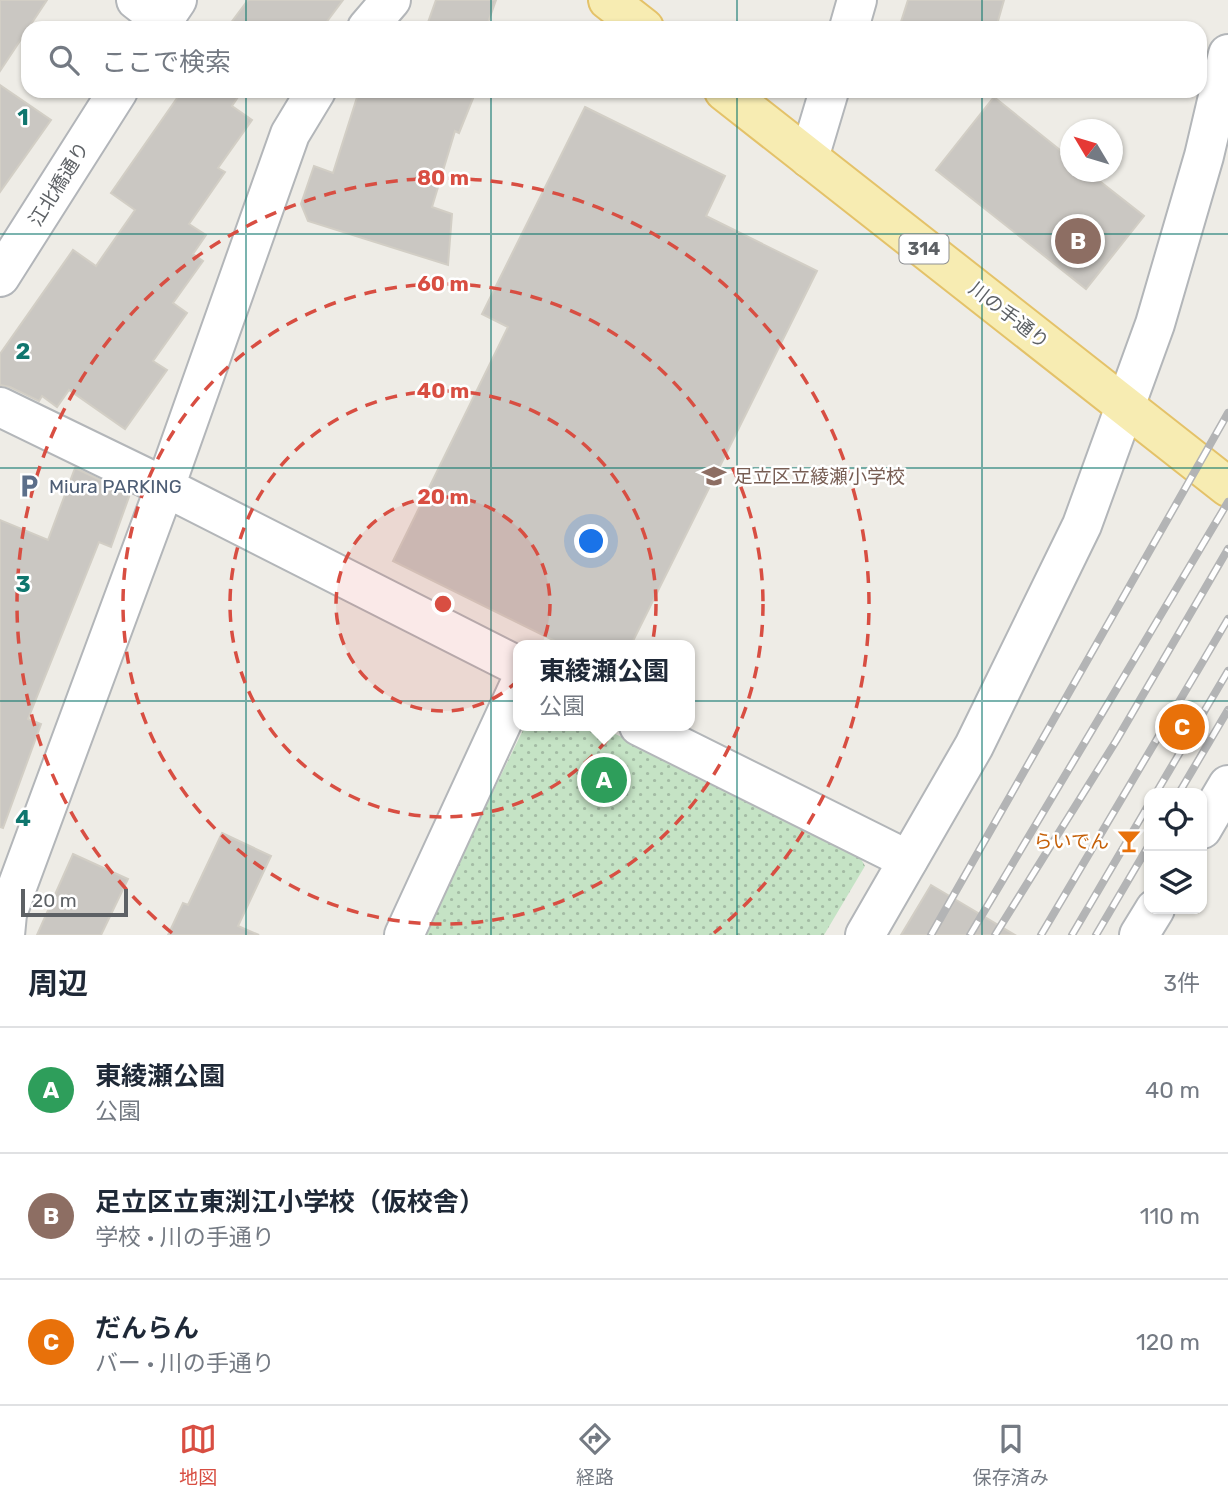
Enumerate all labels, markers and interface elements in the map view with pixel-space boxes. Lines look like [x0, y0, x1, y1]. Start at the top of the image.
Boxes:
search box [21, 21, 1207, 98]
icon: search [45, 41, 83, 79]
text: ここで検索 [101, 47, 231, 78]
text: 1 [17, 103, 29, 131]
north arrow [1060, 119, 1123, 182]
street label: 江北橋通り [24, 138, 94, 230]
text: 80 m [417, 165, 469, 190]
pin: B [1055, 215, 1101, 267]
road number: 314 [900, 234, 948, 264]
text: 60 m [417, 271, 469, 296]
street label: 川の手通り [964, 277, 1054, 353]
text: 2 [16, 337, 30, 365]
text: 40 m [417, 378, 469, 403]
school or university icon: 足立区立綾瀬小学校 [700, 462, 728, 490]
place label: 足立区立綾瀬小学校 [734, 465, 905, 488]
parking icon: Miura PARKING [15, 472, 43, 500]
place label: Miura PARKING [49, 475, 182, 498]
text: 20 m [417, 484, 469, 509]
your location [574, 524, 608, 558]
text: 3 [15, 570, 31, 598]
centre of rings [431, 592, 455, 616]
popup [513, 640, 695, 731]
text: 東綾瀬公園 [539, 656, 669, 687]
text: 公園 [539, 692, 585, 720]
pin: C [1159, 701, 1205, 753]
pin: A [581, 754, 627, 806]
map controls [1144, 788, 1207, 914]
button: locate [1144, 788, 1207, 851]
text: 4 [15, 804, 31, 832]
bar icon: らいでん [1115, 827, 1143, 855]
place label: らいでん [1034, 830, 1109, 853]
button: layers [1144, 851, 1207, 914]
scale bar [21, 886, 128, 918]
text: 20 m [32, 889, 77, 912]
text: 周辺 [28, 966, 88, 1002]
text: 3件 [1163, 969, 1200, 997]
text: 東綾瀬公園 [95, 1061, 225, 1092]
text: A [43, 1076, 59, 1104]
text: 40 m [1145, 1076, 1200, 1104]
text: 公園 [95, 1097, 141, 1125]
text: 足立区立東渕江小学校（仮校舎） [95, 1187, 485, 1218]
text: B [43, 1202, 59, 1230]
text: 110 m [1140, 1202, 1200, 1230]
text: 学校 · 川の手通り [95, 1223, 275, 1251]
text: だんらん [95, 1313, 199, 1344]
text: C [43, 1328, 59, 1356]
text: 120 m [1136, 1328, 1200, 1356]
text: バー · 川の手通り [95, 1349, 275, 1377]
tab: 地図 [179, 1420, 217, 1489]
tab: 経路 [576, 1420, 614, 1489]
tab: 保存済み [973, 1420, 1049, 1489]

